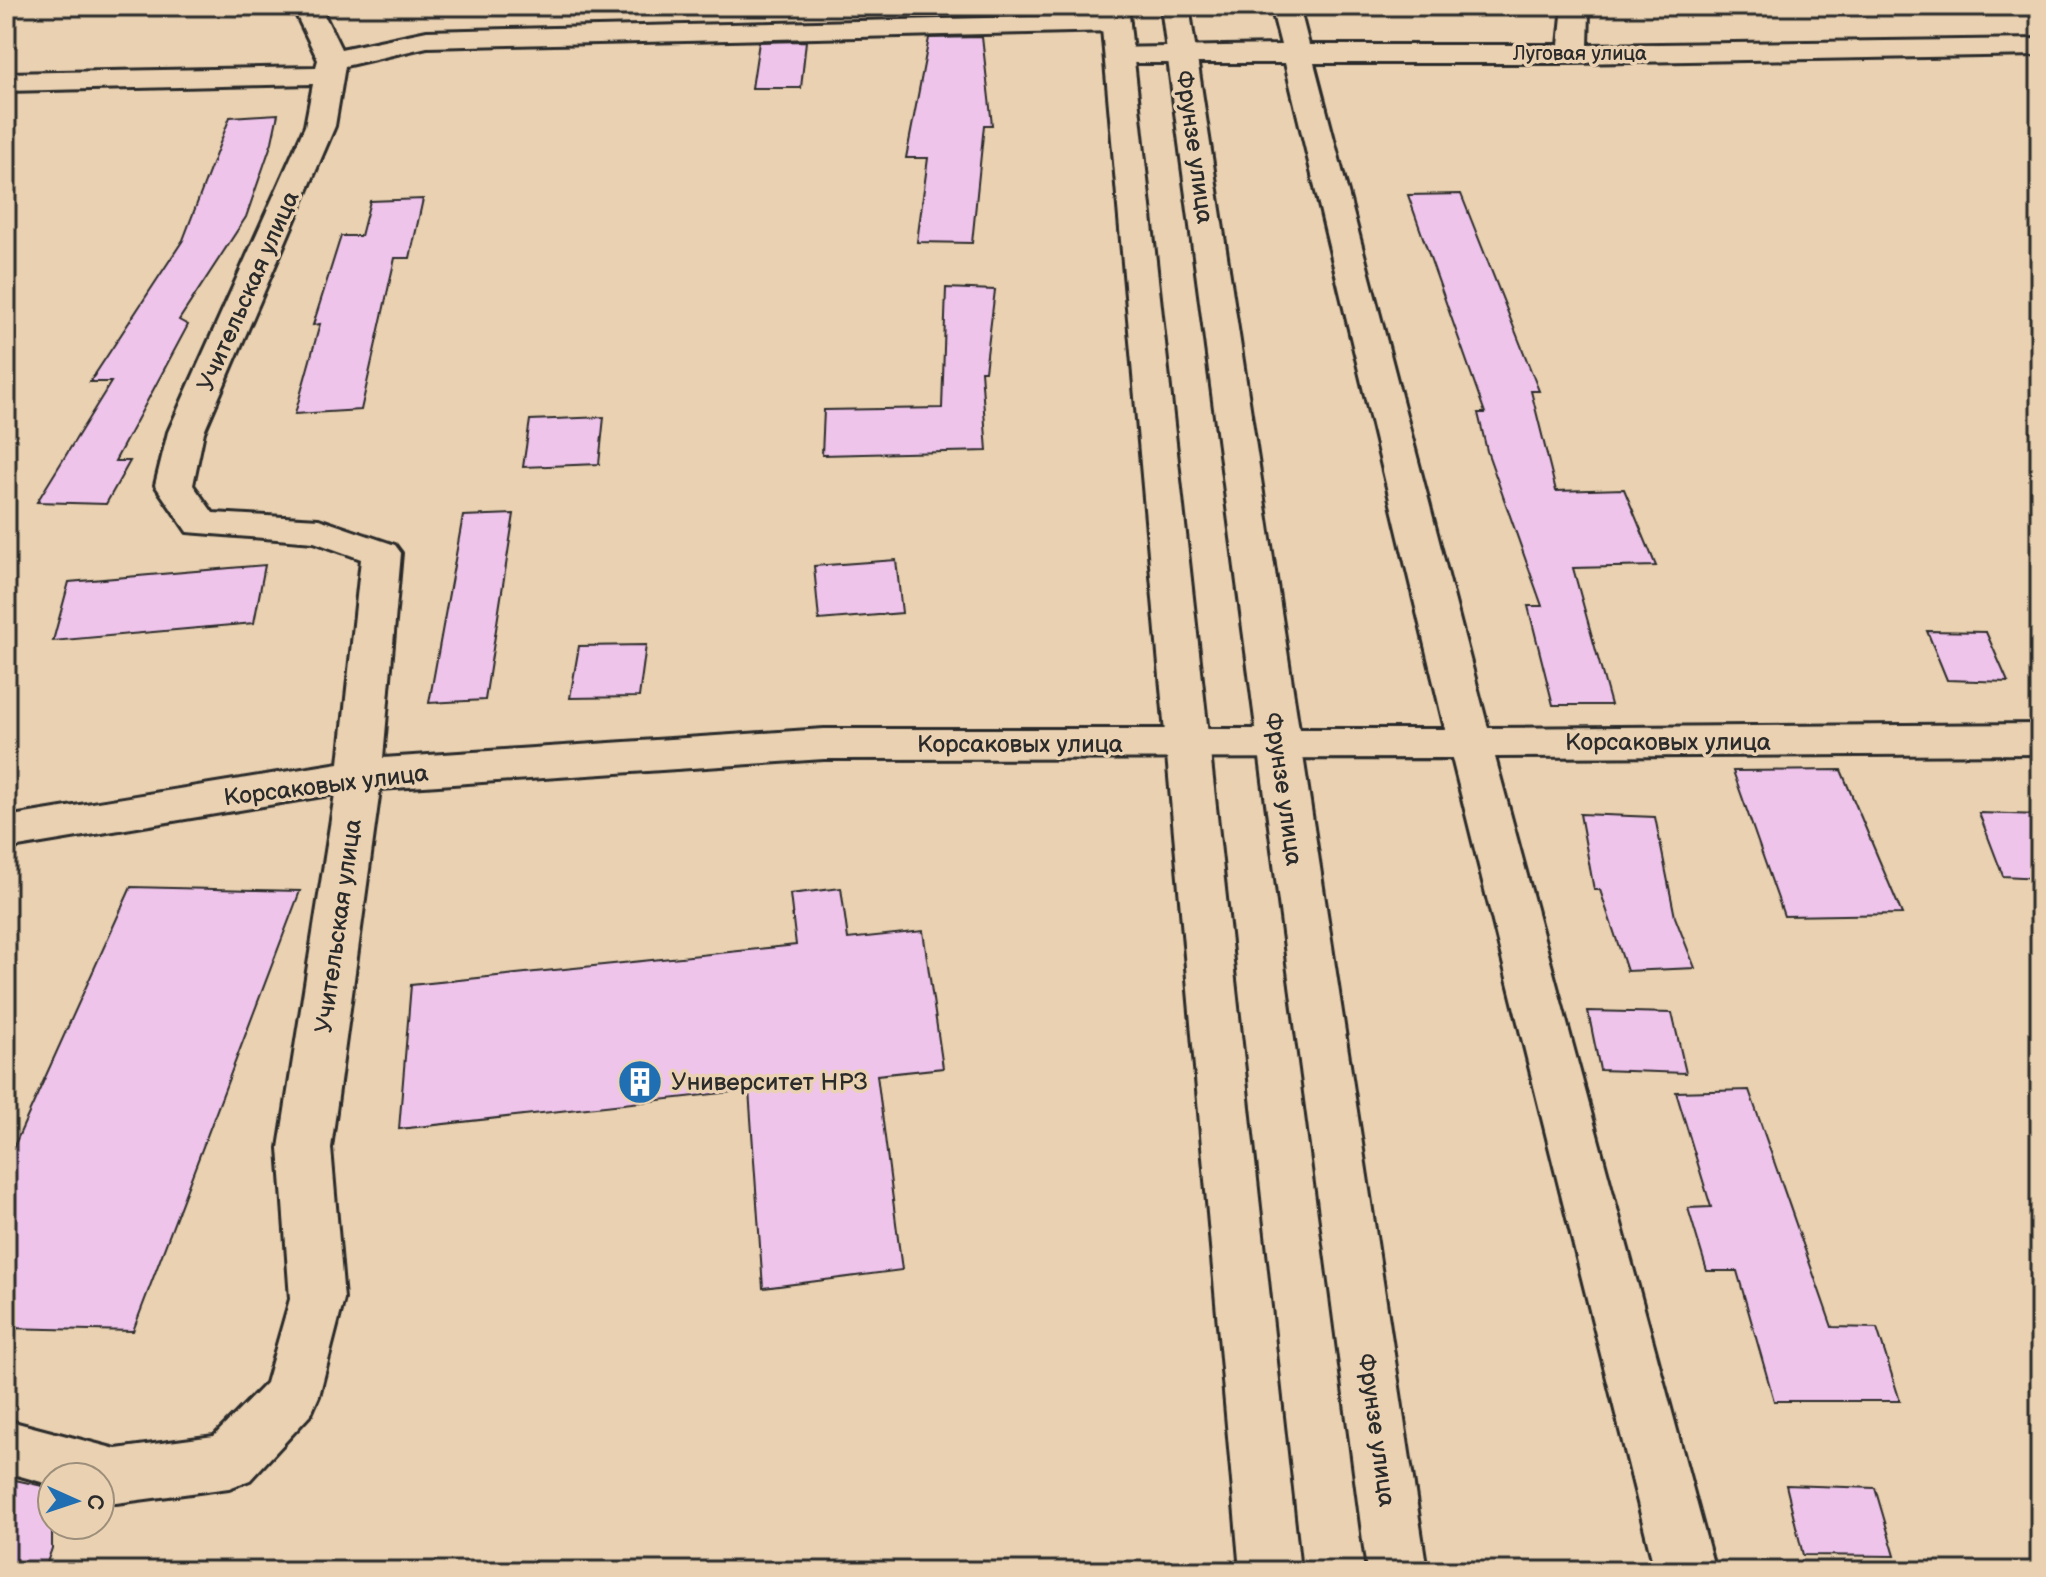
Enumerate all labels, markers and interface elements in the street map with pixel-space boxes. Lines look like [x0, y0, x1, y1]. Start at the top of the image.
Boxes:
street label: Луговая улица [1512, 42, 1647, 66]
street label: Фрунзе улица [1169, 69, 1220, 226]
street label: Учительская улица [191, 187, 306, 396]
street label: Фрунзе улица [1258, 711, 1309, 868]
street label: Корсаковых улица [1565, 728, 1771, 757]
street label: Корсаковых улица [917, 730, 1123, 759]
street label: Корсаковых улица [222, 759, 430, 812]
street label: Учительская улица [309, 817, 368, 1035]
building icon: Университет НРЗ [616, 1058, 664, 1106]
place label: Университет НРЗ [671, 1068, 868, 1097]
street label: Фрунзе улица [1351, 1352, 1402, 1509]
north arrow [36, 1461, 116, 1541]
text: С [81, 1494, 108, 1510]

